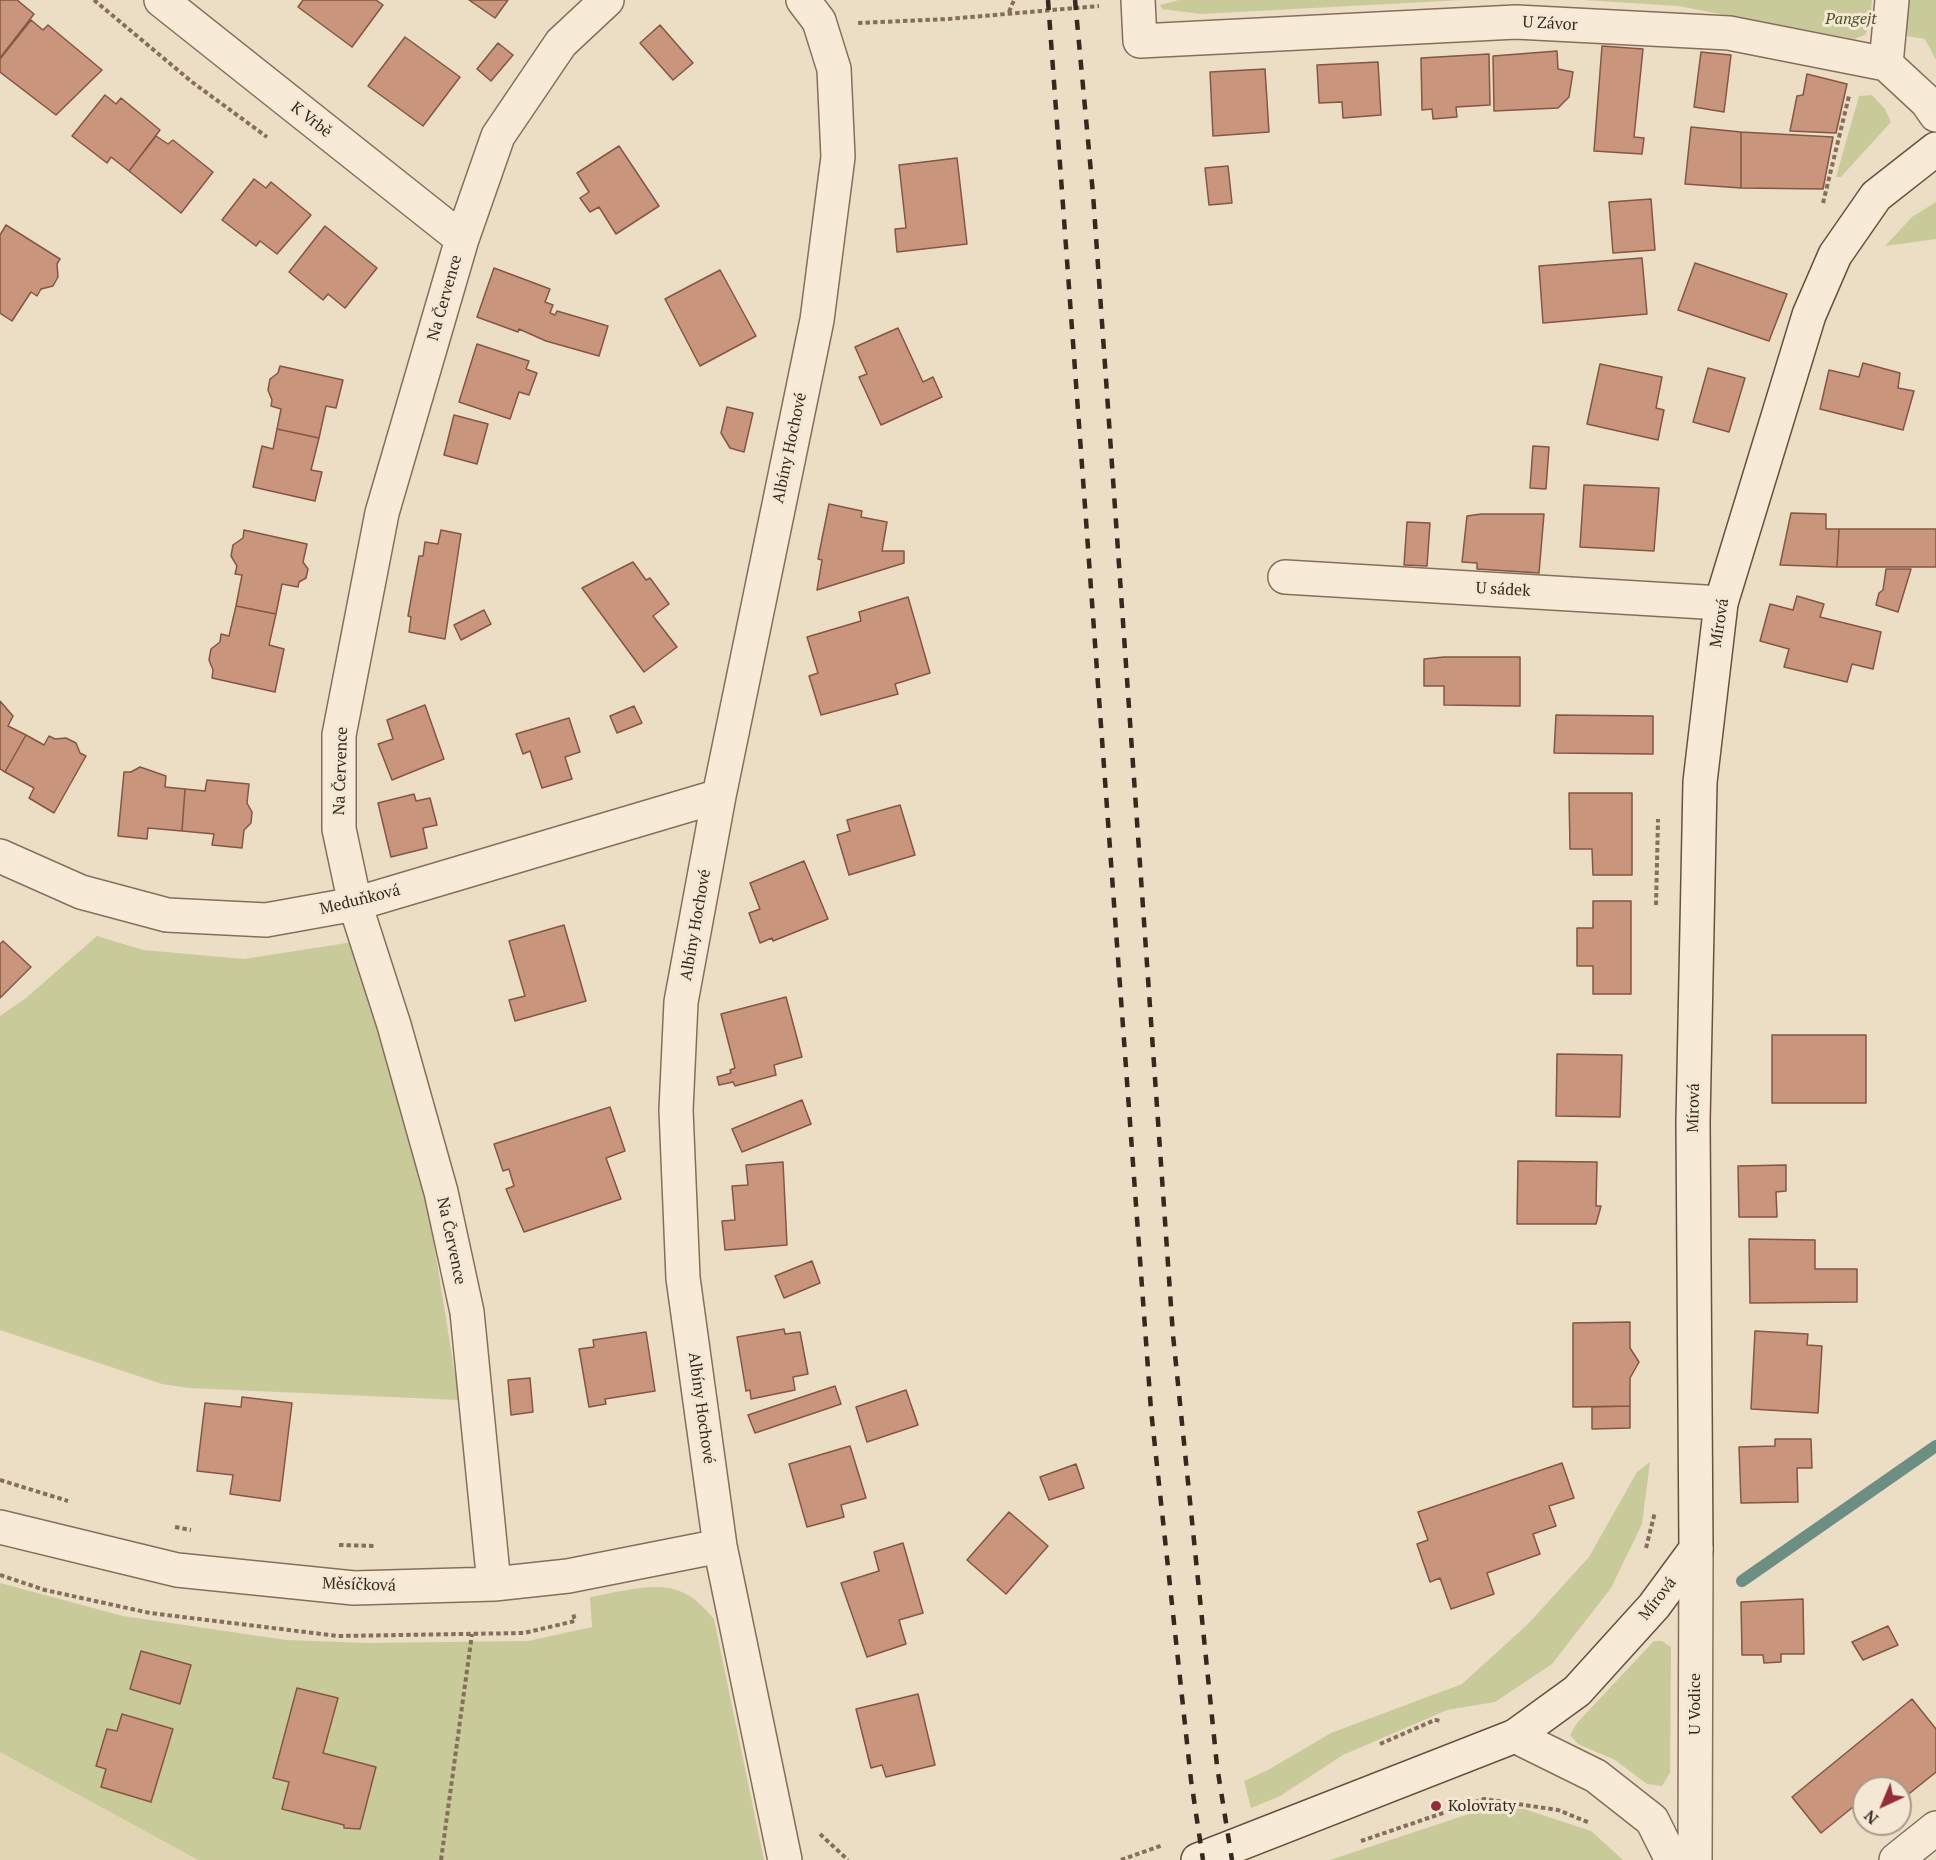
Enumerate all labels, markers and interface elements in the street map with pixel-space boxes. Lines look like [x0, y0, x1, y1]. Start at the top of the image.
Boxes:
park label: Pangejt [1825, 9, 1877, 29]
street label: U Závor [1522, 13, 1578, 35]
street label: K Vrbě [287, 98, 335, 142]
street label: Na Července [424, 253, 466, 343]
street label: Albíny Hochové [769, 391, 811, 505]
street label: U sádek [1475, 579, 1531, 601]
street label: Mírová [1707, 597, 1733, 649]
street label: Na Července [330, 726, 352, 816]
street label: Albíny Hochové [677, 868, 715, 982]
street label: Meduňková [318, 881, 402, 919]
street label: Mírová [1684, 1083, 1704, 1133]
street label: Na Července [432, 1196, 470, 1286]
street label: Albíny Hochové [684, 1351, 718, 1465]
street label: Měsíčková [322, 1574, 396, 1596]
street label: Mírová [1635, 1574, 1681, 1624]
street label: U Vodice [1685, 1673, 1705, 1735]
north arrow [1852, 1776, 1912, 1836]
place label: Kolovraty [1448, 1796, 1516, 1816]
marker: Kolovraty [1429, 1799, 1443, 1813]
text: N [1859, 1805, 1883, 1830]

